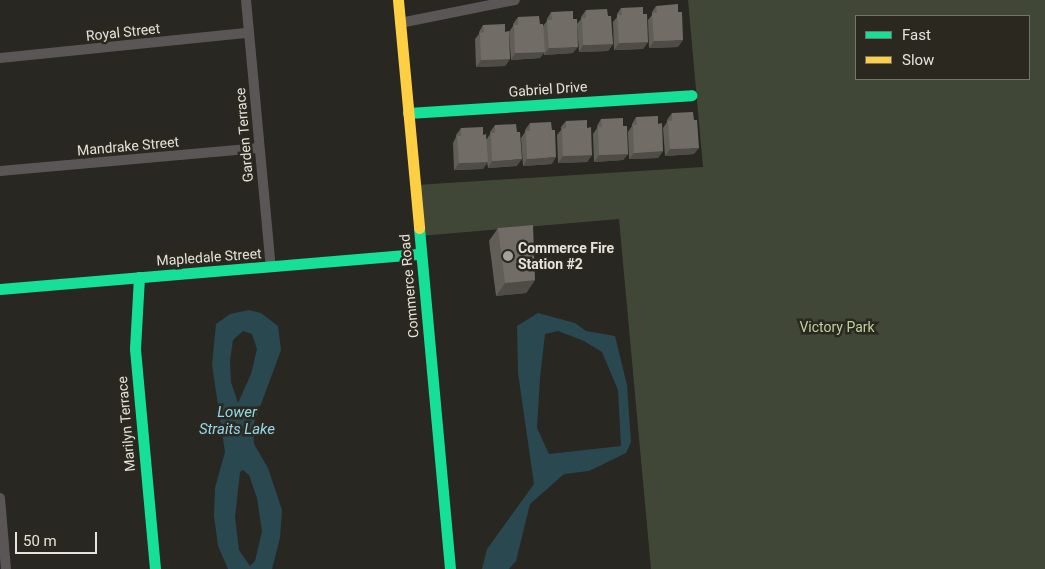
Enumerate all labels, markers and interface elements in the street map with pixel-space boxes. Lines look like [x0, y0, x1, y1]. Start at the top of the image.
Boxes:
legend [855, 15, 1030, 80]
street label: Royal Street [85, 20, 161, 44]
text: Fast [902, 26, 931, 44]
text: Slow [902, 51, 934, 69]
street label: Gabriel Drive [508, 78, 588, 100]
street label: Garden Terrace [231, 87, 257, 183]
street label: Mandrake Street [76, 133, 180, 159]
street label: Commerce Road [396, 233, 422, 339]
place label: Commerce Fire Station #2 [518, 240, 614, 272]
street label: Mapledale Street [156, 245, 262, 269]
marker: Commerce Fire Station #2 [502, 250, 514, 262]
park label: Victory Park [799, 319, 875, 335]
street label: Marilyn Terrace [113, 375, 139, 473]
water label: Lower Straits Lake [199, 403, 275, 438]
scale bar [18, 522, 100, 554]
text: 50 m [23, 532, 57, 550]

